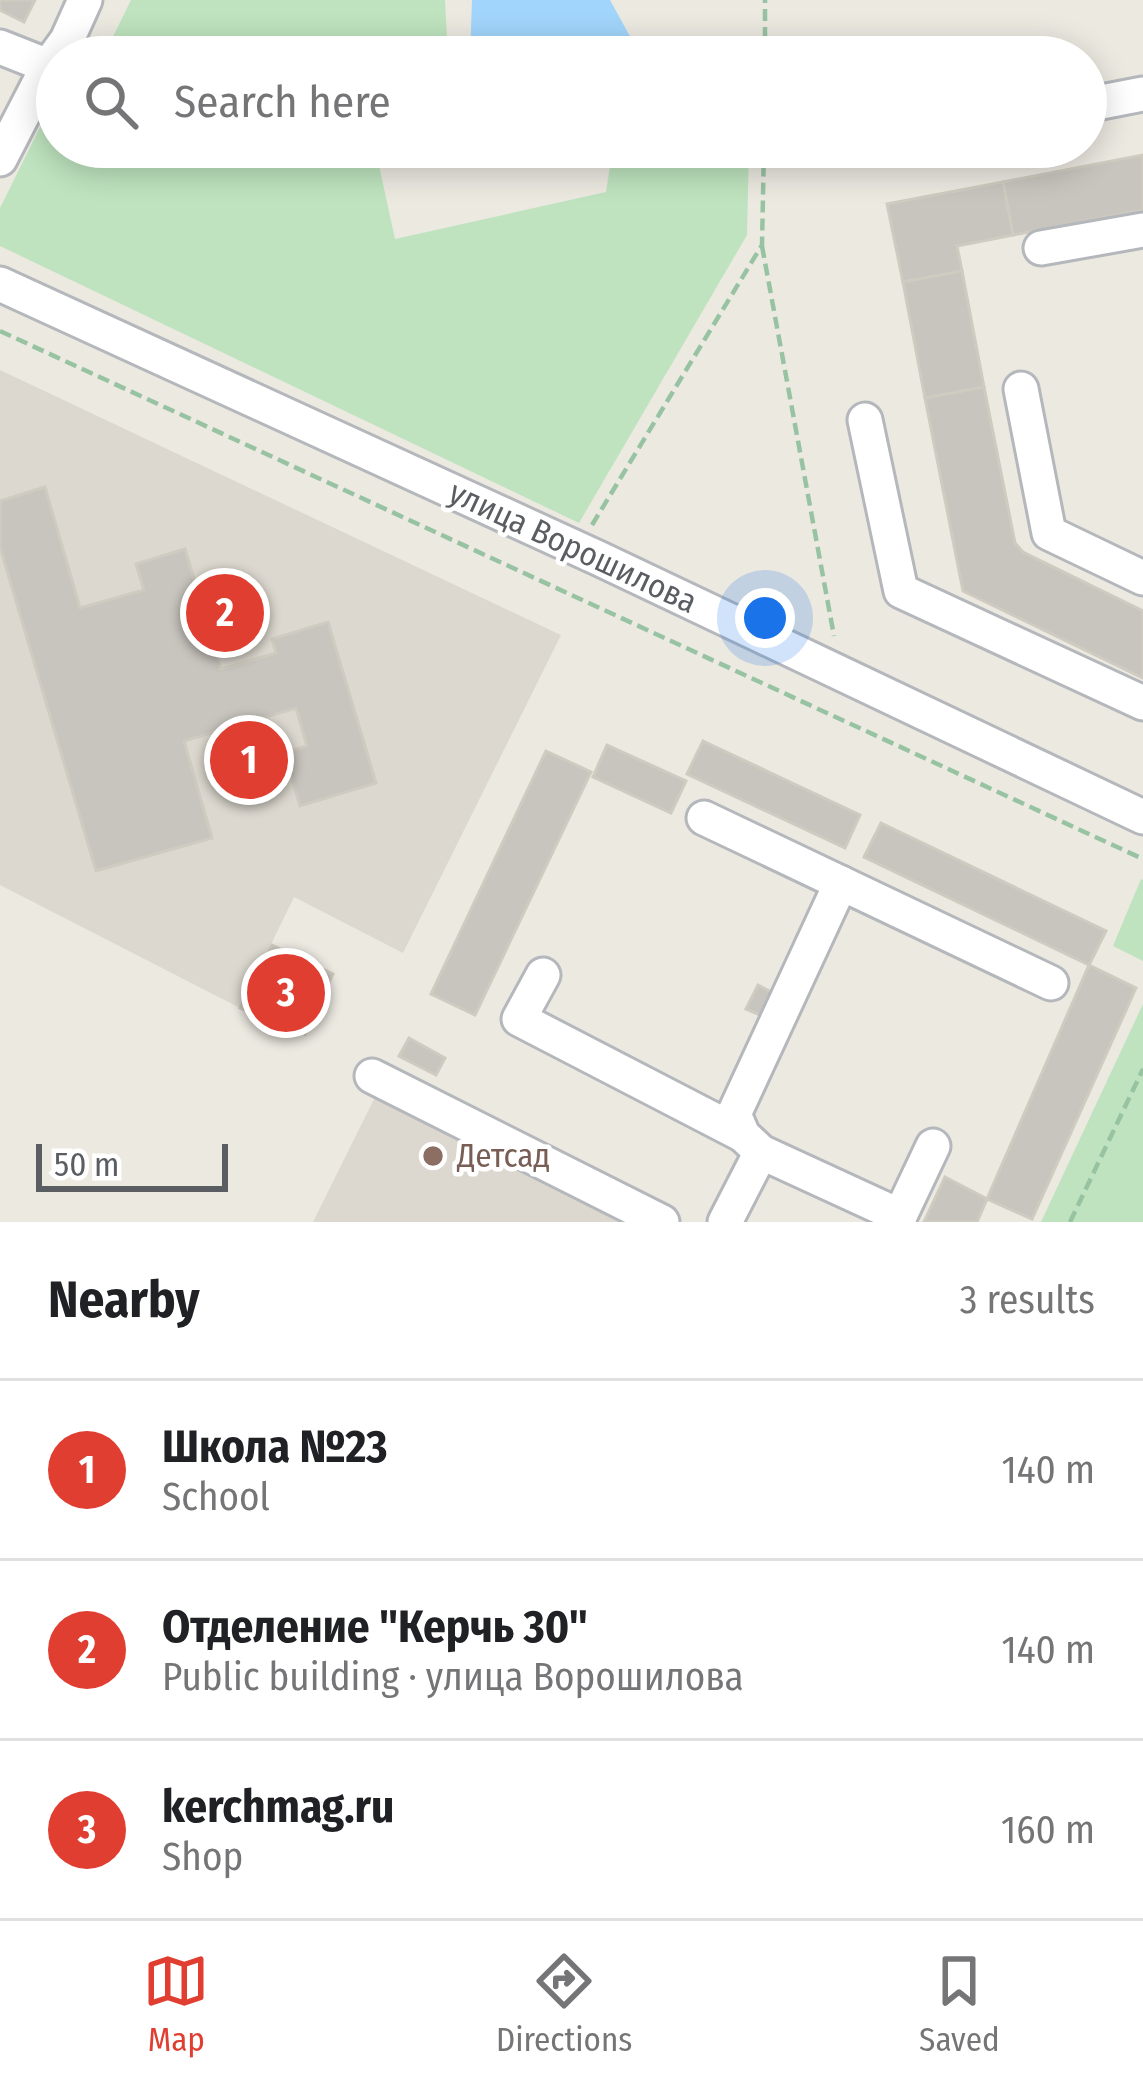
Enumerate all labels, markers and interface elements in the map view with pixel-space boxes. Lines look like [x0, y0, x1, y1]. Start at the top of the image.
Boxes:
search box [36, 36, 1107, 168]
icon: search [78, 69, 144, 135]
text: Search here [174, 75, 391, 129]
street label: улица Ворошилова [443, 472, 703, 622]
pin: 2 [186, 568, 264, 658]
your location [735, 588, 795, 648]
pin: 1 [210, 715, 288, 805]
pin: 3 [247, 948, 325, 1038]
place label: Детсад [456, 1136, 550, 1176]
scale bar [36, 1138, 228, 1191]
marker: Детсад [420, 1143, 446, 1169]
text: 50 m [54, 1145, 119, 1185]
text: Nearby [48, 1269, 200, 1331]
text: 3 results [960, 1277, 1095, 1323]
text: Школа №23 [162, 1420, 388, 1474]
text: 1 [79, 1447, 95, 1493]
text: 140 m [1001, 1447, 1095, 1493]
text: School [162, 1474, 270, 1520]
text: Отделение "Керчь 30" [162, 1600, 588, 1654]
text: 2 [78, 1627, 96, 1673]
text: 140 m [1001, 1627, 1095, 1673]
text: Public building · улица Ворошилова [162, 1654, 744, 1700]
text: kerchmag.ru [162, 1780, 394, 1834]
text: 3 [78, 1807, 96, 1853]
text: 160 m [1001, 1807, 1095, 1853]
text: Shop [162, 1834, 243, 1880]
tab: Map [143, 1948, 209, 2060]
tab: Directions [496, 1948, 632, 2060]
tab: Saved [919, 1948, 1000, 2060]

